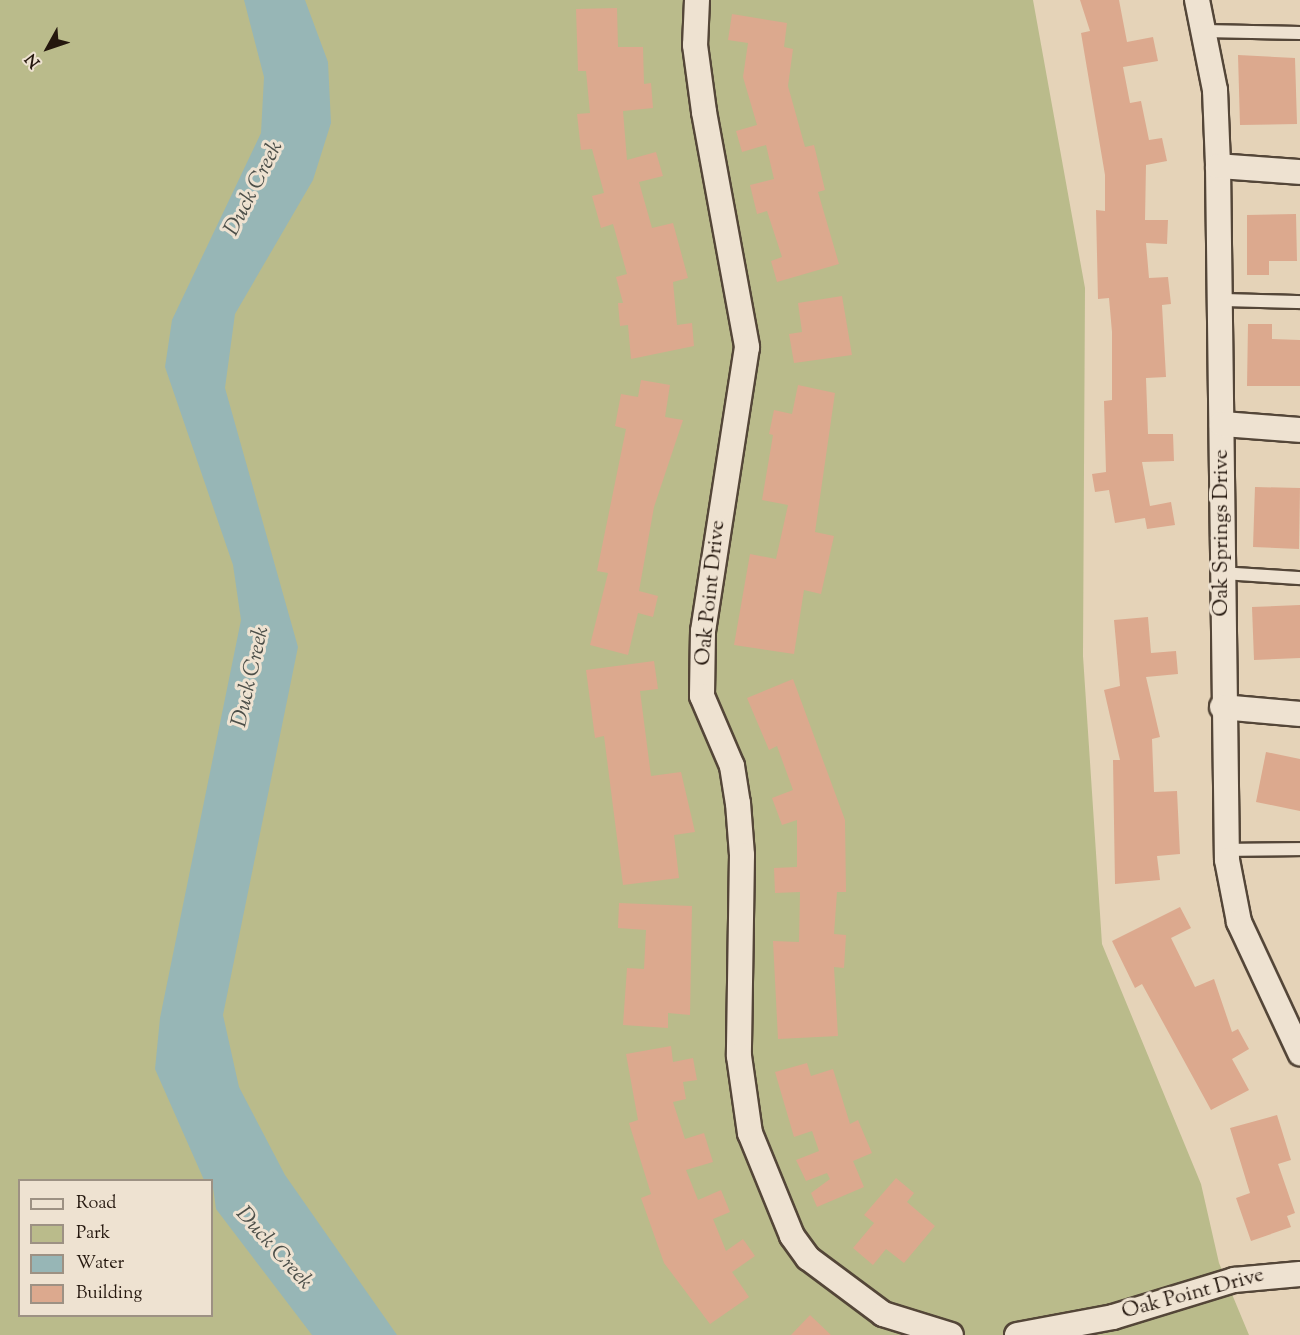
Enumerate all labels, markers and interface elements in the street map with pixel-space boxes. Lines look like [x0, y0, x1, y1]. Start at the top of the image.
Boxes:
north arrow [18, 18, 78, 78]
text: N [21, 48, 47, 72]
water label: Duck Creek [220, 137, 290, 241]
street label: Oak Springs Drive [1209, 449, 1235, 617]
street label: Oak Point Drive [691, 519, 731, 667]
water label: Duck Creek [228, 624, 276, 730]
legend [18, 1179, 213, 1317]
text: Road [76, 1191, 116, 1217]
water label: Duck Creek [229, 1202, 317, 1296]
text: Park [76, 1221, 110, 1247]
text: Water [76, 1251, 124, 1277]
street label: Oak Point Drive [1119, 1263, 1267, 1325]
text: Building [76, 1281, 142, 1307]

